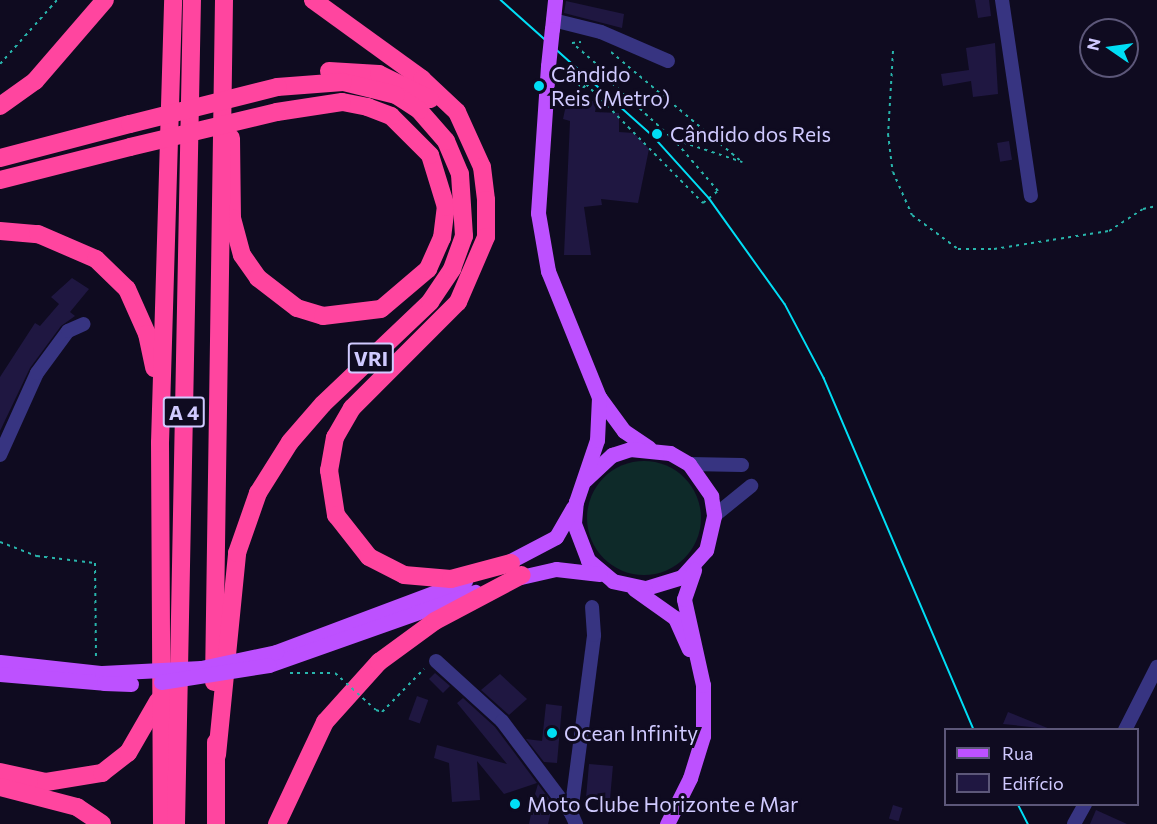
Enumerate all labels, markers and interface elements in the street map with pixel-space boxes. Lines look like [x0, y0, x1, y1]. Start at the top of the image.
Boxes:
north arrow [1079, 18, 1139, 78]
text: N [1082, 36, 1104, 52]
place label: Cândido Reis (Metro) [551, 61, 670, 111]
marker: Cândido Reis (Metro) [532, 79, 546, 93]
place label: Cândido dos Reis [670, 121, 831, 147]
marker: Cândido dos Reis [648, 125, 666, 143]
road number: VRI [347, 341, 395, 375]
road number: A 4 [162, 395, 207, 429]
place label: Ocean Infinity [564, 720, 698, 746]
marker: Ocean Infinity [545, 726, 559, 740]
legend [944, 728, 1139, 806]
text: Rua [1002, 742, 1033, 764]
text: Edifício [1002, 772, 1064, 794]
place label: Moto Clube Horizonte e Mar [527, 791, 798, 817]
marker: Moto Clube Horizonte e Mar [508, 797, 522, 811]

